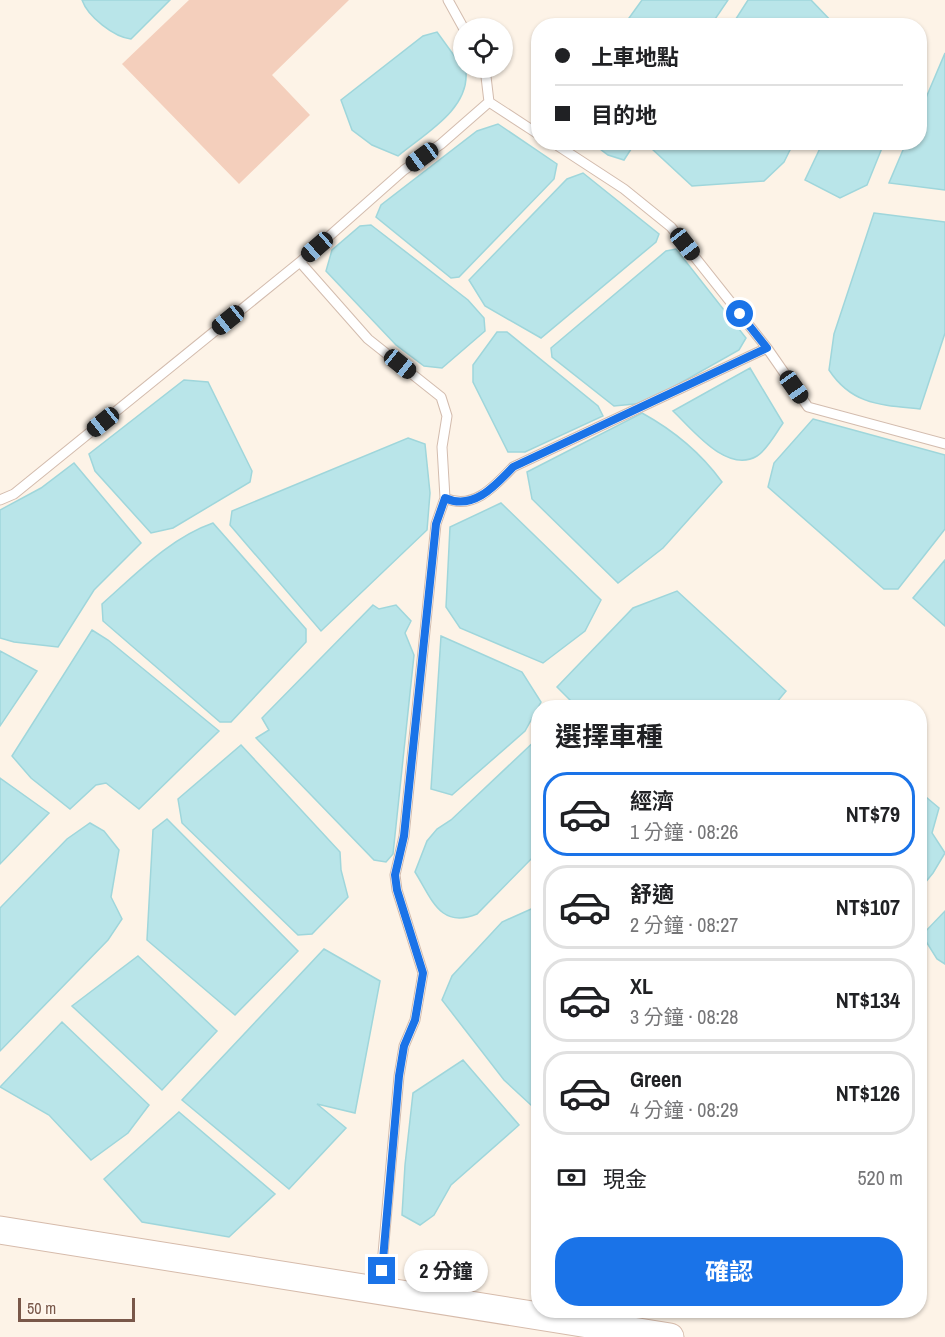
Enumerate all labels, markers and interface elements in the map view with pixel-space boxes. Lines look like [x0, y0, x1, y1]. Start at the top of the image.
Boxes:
map controls [453, 18, 513, 78]
button: locate [453, 18, 513, 78]
text: 上車地點 [591, 42, 679, 72]
text: 目的地 [591, 100, 657, 130]
car [402, 139, 442, 175]
car [667, 224, 703, 264]
car [298, 228, 336, 266]
route start [726, 300, 753, 327]
car [208, 302, 248, 338]
car [380, 346, 420, 382]
car [776, 367, 812, 407]
car [83, 404, 123, 440]
text: 選擇車種 [555, 718, 663, 754]
text: 經濟 [630, 786, 674, 816]
icon: car [558, 787, 612, 841]
text: NT$79 [846, 799, 900, 829]
text: 1 分鐘 · 08:26 [630, 818, 738, 845]
text: 舒適 [630, 879, 674, 909]
icon: car [558, 880, 612, 934]
text: NT$107 [836, 892, 900, 922]
text: 2 分鐘 · 08:27 [630, 911, 738, 938]
text: XL [630, 971, 653, 1001]
icon: car [558, 973, 612, 1027]
text: NT$134 [836, 985, 900, 1015]
text: 3 分鐘 · 08:28 [630, 1003, 738, 1030]
text: Green [630, 1064, 682, 1094]
icon: car [558, 1066, 612, 1120]
text: NT$126 [836, 1078, 900, 1108]
text: 4 分鐘 · 08:29 [630, 1096, 738, 1123]
icon: cash [555, 1161, 588, 1194]
text: 現金 [603, 1164, 647, 1194]
text: 520 m [857, 1164, 903, 1191]
button: 確認 [555, 1237, 903, 1306]
callout: 2 分鐘 [403, 1250, 487, 1292]
route end [368, 1257, 395, 1284]
text: 2 分鐘 [419, 1257, 473, 1284]
scale bar [18, 1295, 135, 1322]
text: 50 m [27, 1297, 56, 1319]

